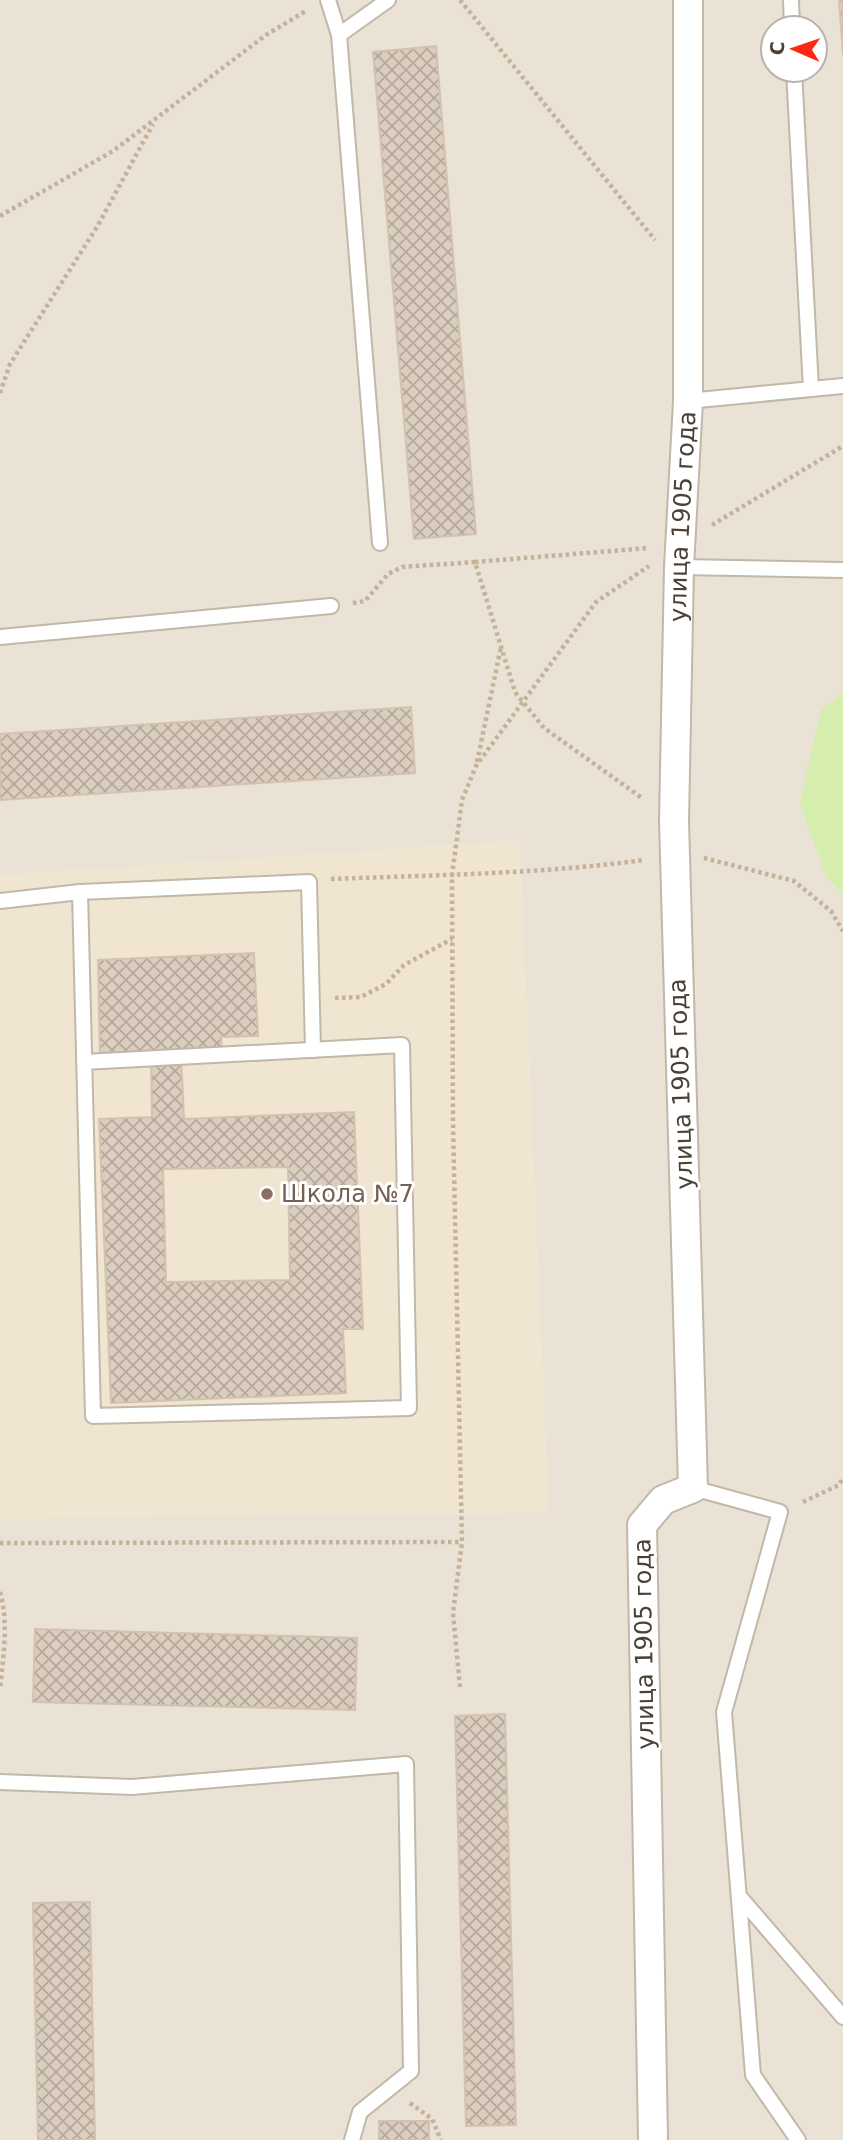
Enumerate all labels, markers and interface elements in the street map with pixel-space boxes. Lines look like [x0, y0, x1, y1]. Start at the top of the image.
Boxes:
north arrow [759, 14, 829, 84]
text: С [766, 41, 788, 56]
street label: улица 1905 года [664, 410, 701, 622]
street label: улица 1905 года [663, 978, 699, 1190]
place label: Школа №7 [281, 1180, 414, 1208]
marker: Школа №7 [259, 1186, 275, 1202]
street label: улица 1905 года [628, 1538, 660, 1750]

